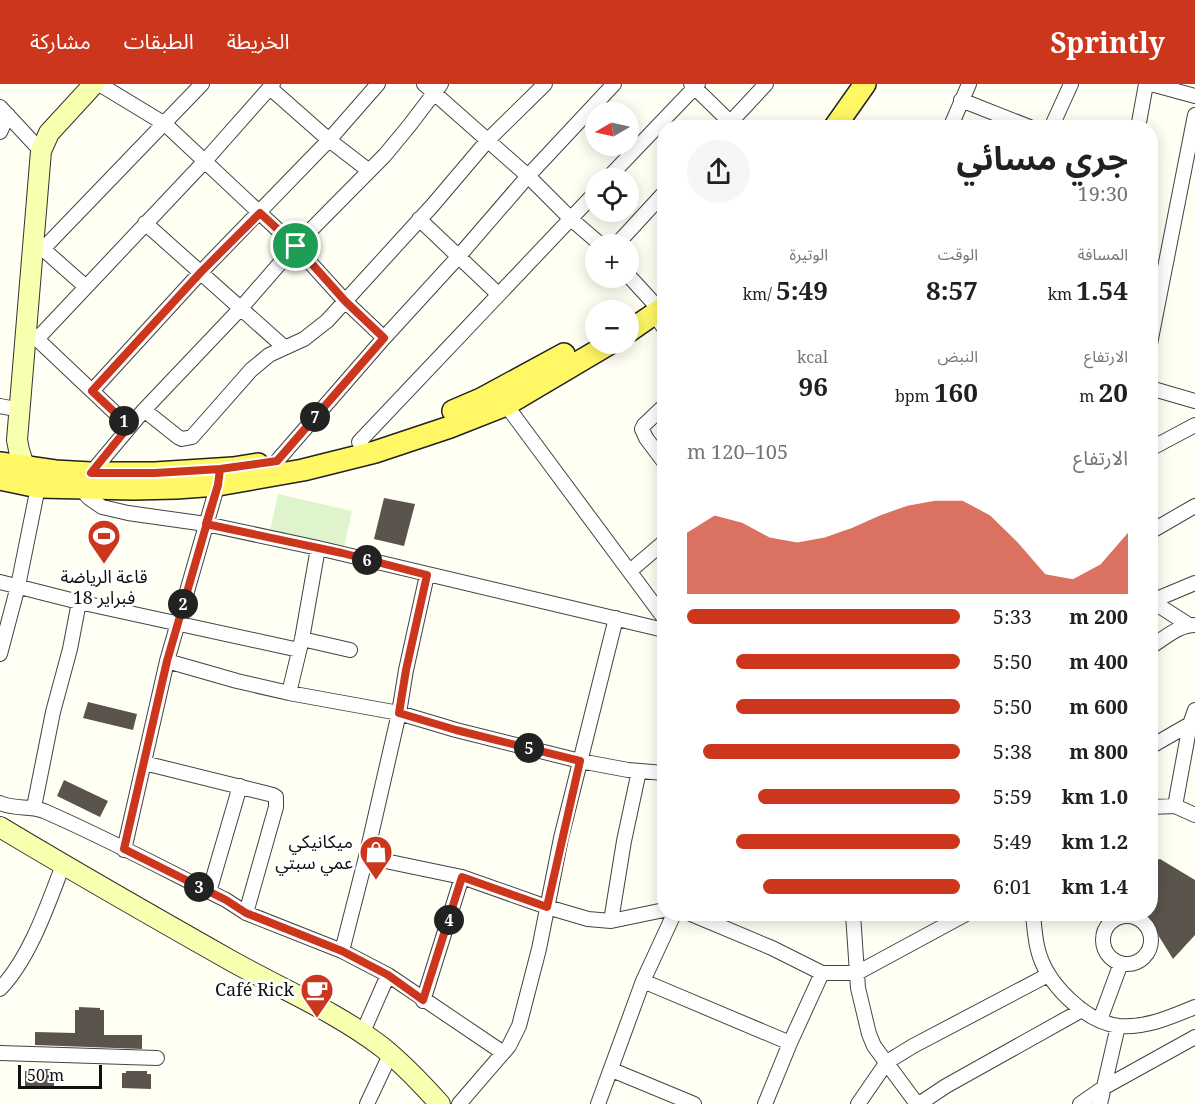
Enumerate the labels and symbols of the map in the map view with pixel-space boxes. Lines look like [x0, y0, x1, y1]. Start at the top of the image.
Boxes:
north arrow [585, 102, 639, 156]
pin [270, 220, 321, 271]
pin: 7 [300, 402, 330, 432]
pin: 1 [109, 406, 139, 436]
sports icon: قاعة الرياضة 18 فبراير [86, 518, 122, 565]
pin: 6 [352, 545, 382, 575]
place label: قاعة الرياضة 18 فبراير [61, 564, 147, 609]
pin: 2 [168, 589, 198, 619]
pin: 5 [514, 733, 544, 763]
place label: ميكانيكي عمي سبتي [275, 829, 353, 876]
shop icon: ميكانيكي عمي سبتي [358, 834, 394, 881]
pin: 3 [184, 872, 214, 902]
pin: 4 [434, 905, 464, 935]
cafe icon: Café Rick [299, 972, 335, 1019]
place label: Café Rick [215, 977, 294, 1001]
scale bar [18, 1062, 102, 1090]

